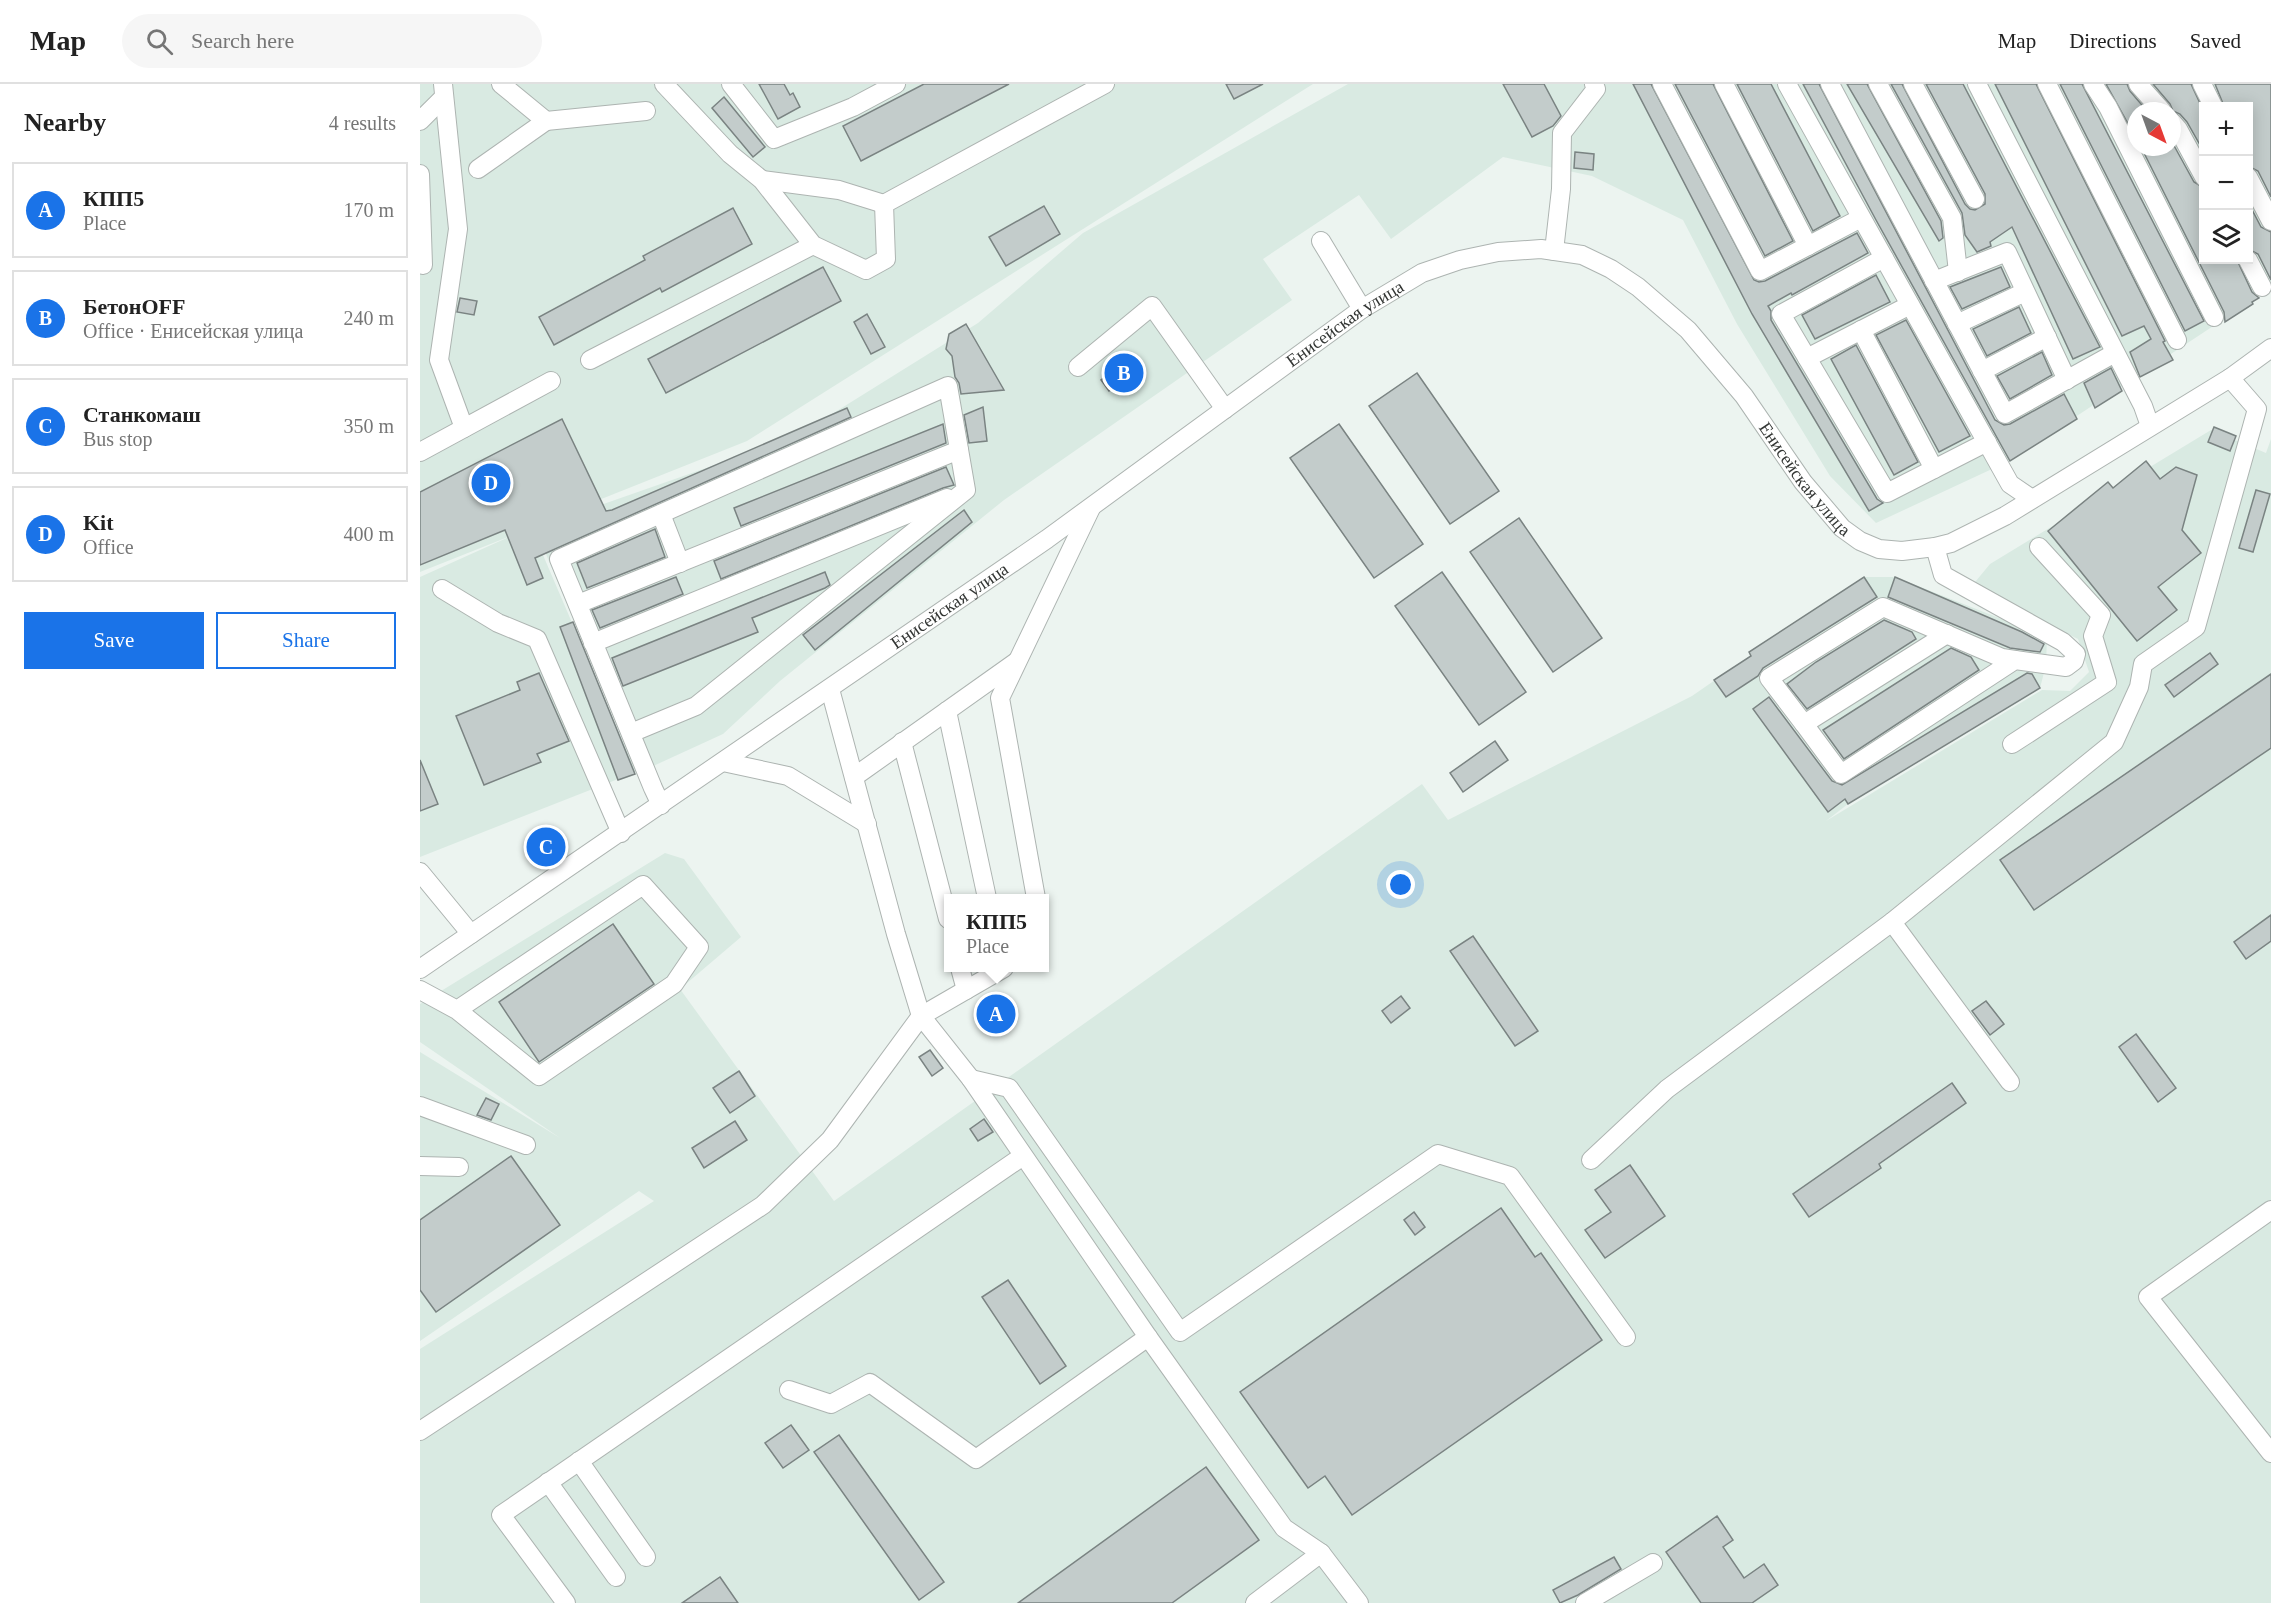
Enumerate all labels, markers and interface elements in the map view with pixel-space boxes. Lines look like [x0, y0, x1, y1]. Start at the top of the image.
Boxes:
search box [122, 14, 542, 68]
text: Map [30, 25, 86, 56]
icon: search [143, 25, 176, 58]
text: Search here [191, 28, 294, 53]
text: Map [1998, 29, 2036, 53]
text: Directions [2069, 29, 2157, 53]
text: Saved [2190, 29, 2241, 53]
north arrow [2127, 102, 2181, 156]
map controls [2199, 102, 2253, 264]
button: + [2199, 102, 2253, 156]
text: Nearby [24, 108, 106, 137]
text: 4 results [329, 112, 396, 134]
button: − [2199, 156, 2253, 210]
text: КПП5 [83, 186, 144, 211]
text: A [38, 199, 53, 221]
text: 170 m [343, 199, 394, 221]
button: layers [2199, 210, 2253, 264]
text: Place [83, 212, 126, 234]
street label: Енисейская улица [1282, 276, 1407, 371]
text: БетонOFF [83, 294, 186, 319]
text: B [39, 307, 52, 329]
text: 240 m [343, 307, 394, 329]
text: Office · Енисейская улица [83, 320, 303, 342]
pin: B [1104, 350, 1144, 396]
text: Станкомаш [83, 402, 201, 427]
text: C [38, 415, 53, 437]
text: 350 m [343, 415, 394, 437]
street label: Енисейская улица [1755, 418, 1854, 540]
text: Bus stop [83, 428, 152, 450]
pin: D [472, 460, 510, 506]
text: Kit [83, 510, 114, 535]
text: D [38, 523, 53, 545]
text: 400 m [343, 523, 394, 545]
text: Office [83, 536, 134, 558]
street label: Енисейская улица [887, 559, 1012, 653]
button: Save [24, 612, 204, 669]
button: Share [216, 612, 396, 669]
pin: C [526, 824, 566, 870]
your location [1386, 870, 1415, 899]
popup [944, 894, 1049, 972]
text: КПП5 [966, 909, 1027, 934]
text: Place [966, 935, 1009, 957]
pin: A [976, 992, 1016, 1036]

